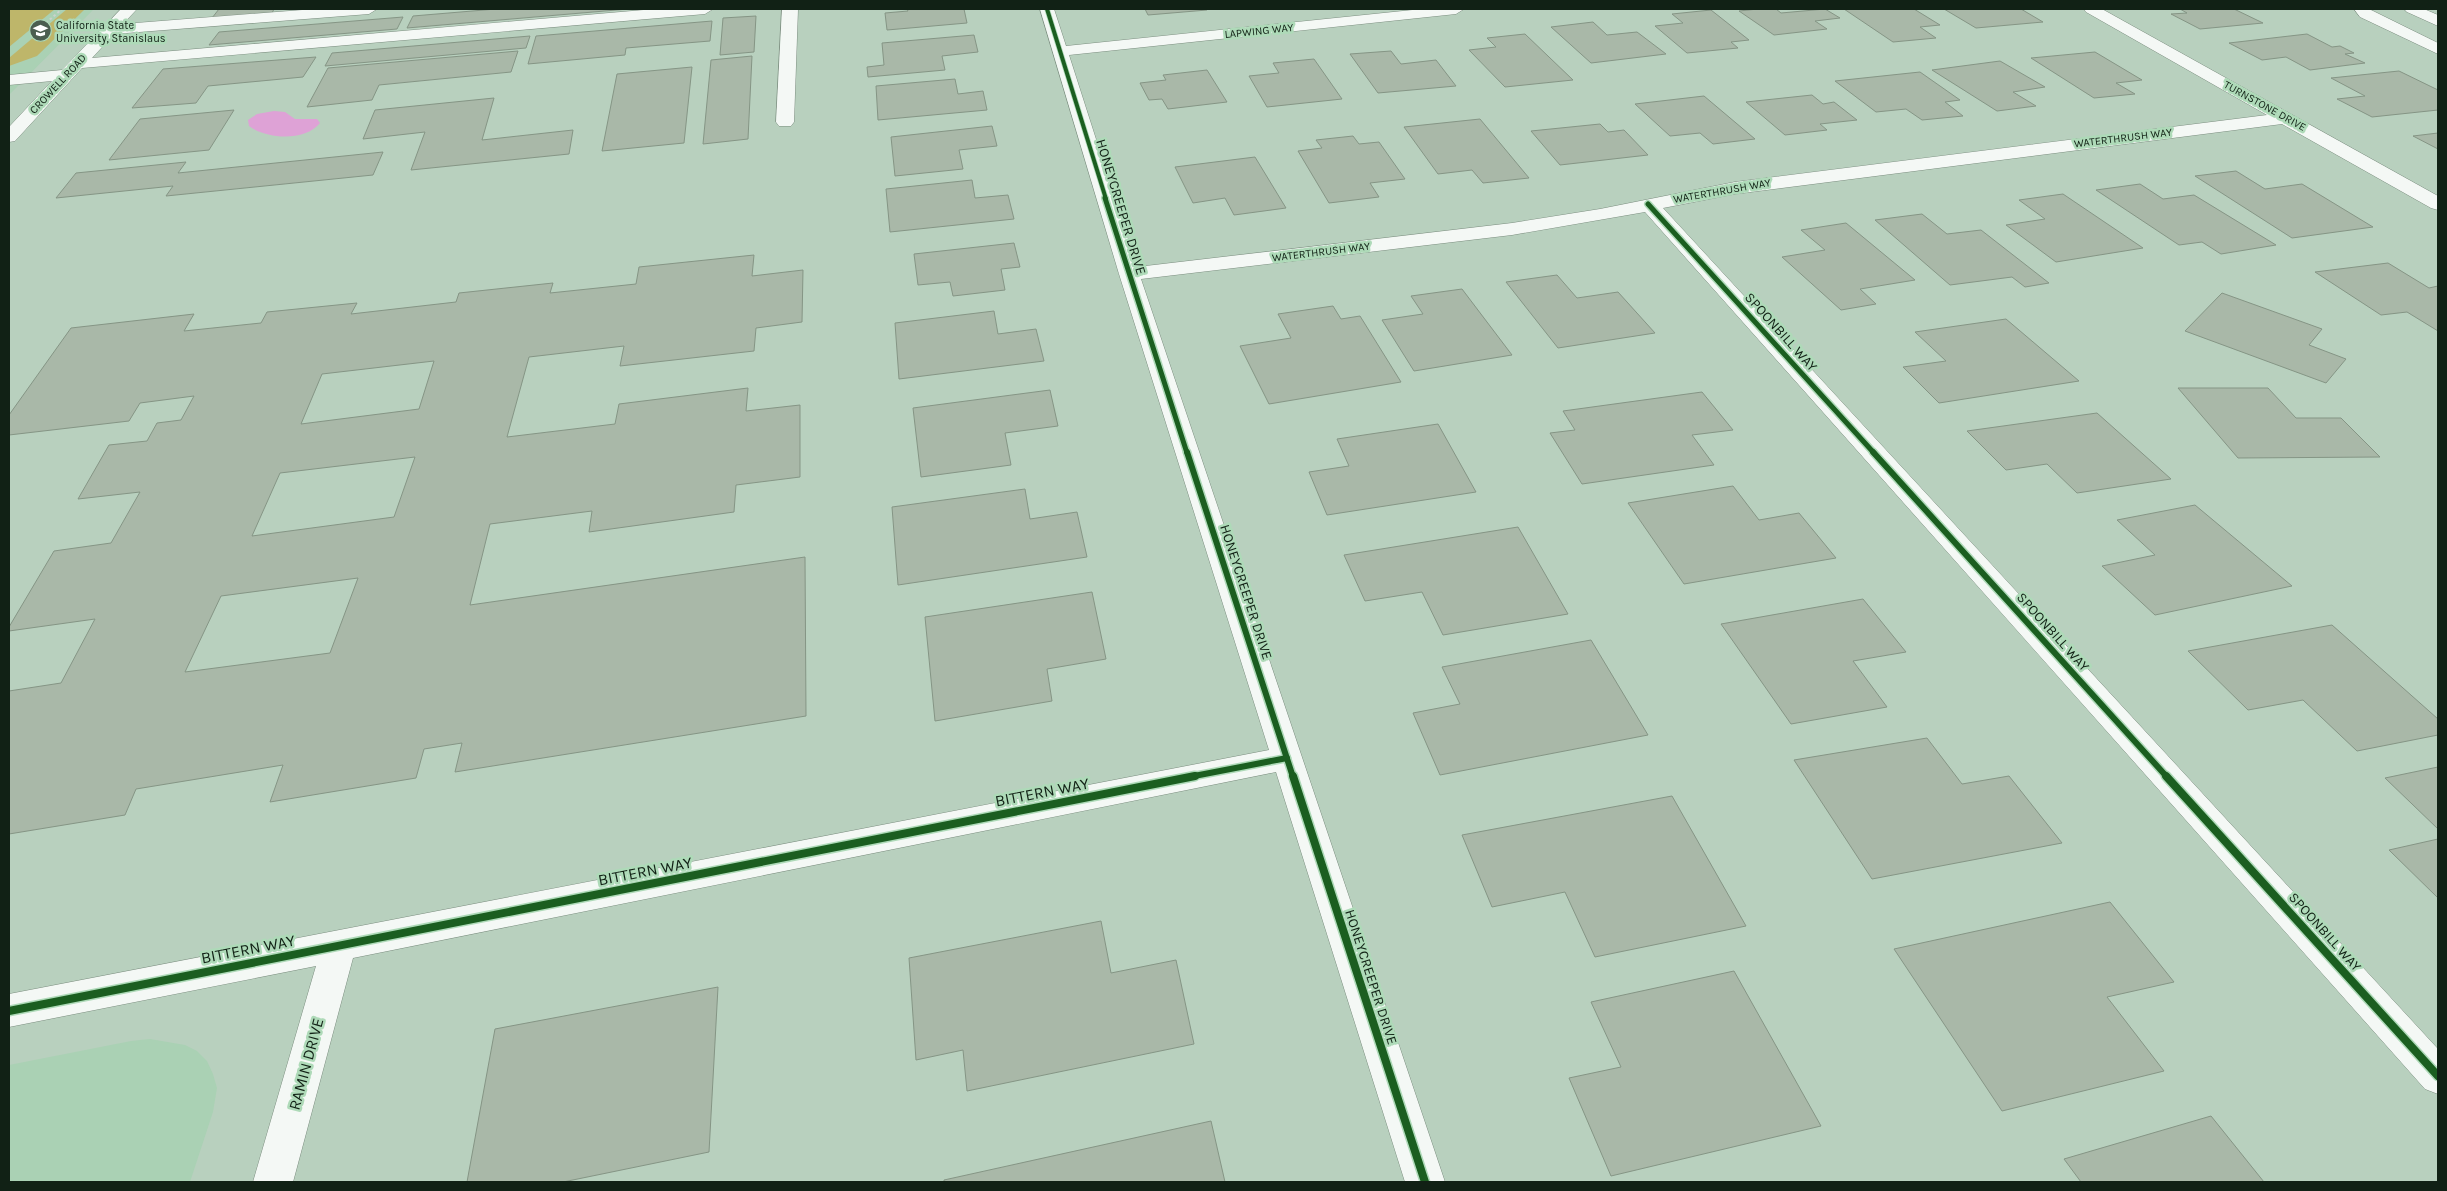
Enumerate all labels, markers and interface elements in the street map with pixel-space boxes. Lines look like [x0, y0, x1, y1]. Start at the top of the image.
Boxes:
school or university icon: California State University, Stanislaus [28, 19, 52, 43]
place label: California State University, Stanislaus [56, 19, 166, 45]
street label: LAPWING WAY [1224, 21, 1294, 41]
street label: CROWELL ROAD [27, 51, 89, 117]
street label: TURNSTONE DRIVE [2222, 78, 2308, 134]
street label: WATERTHRUSH WAY [2073, 126, 2173, 150]
street label: HONEYCREEPER DRIVE [1092, 137, 1150, 277]
street label: WATERTHRUSH WAY [1672, 176, 1772, 206]
street label: WATERTHRUSH WAY [1271, 240, 1371, 264]
street label: SPOONBILL WAY [1741, 289, 1821, 375]
street label: HONEYCREEPER DRIVE [1216, 522, 1276, 662]
street label: SPOONBILL WAY [2013, 589, 2093, 675]
street label: BITTERN WAY [993, 774, 1091, 810]
street label: BITTERN WAY [596, 853, 694, 889]
street label: SPOONBILL WAY [2285, 889, 2365, 975]
street label: HONEYCREEPER DRIVE [1341, 907, 1401, 1047]
street label: BITTERN WAY [199, 931, 297, 967]
street label: RAMIN DRIVE [285, 1016, 327, 1112]

